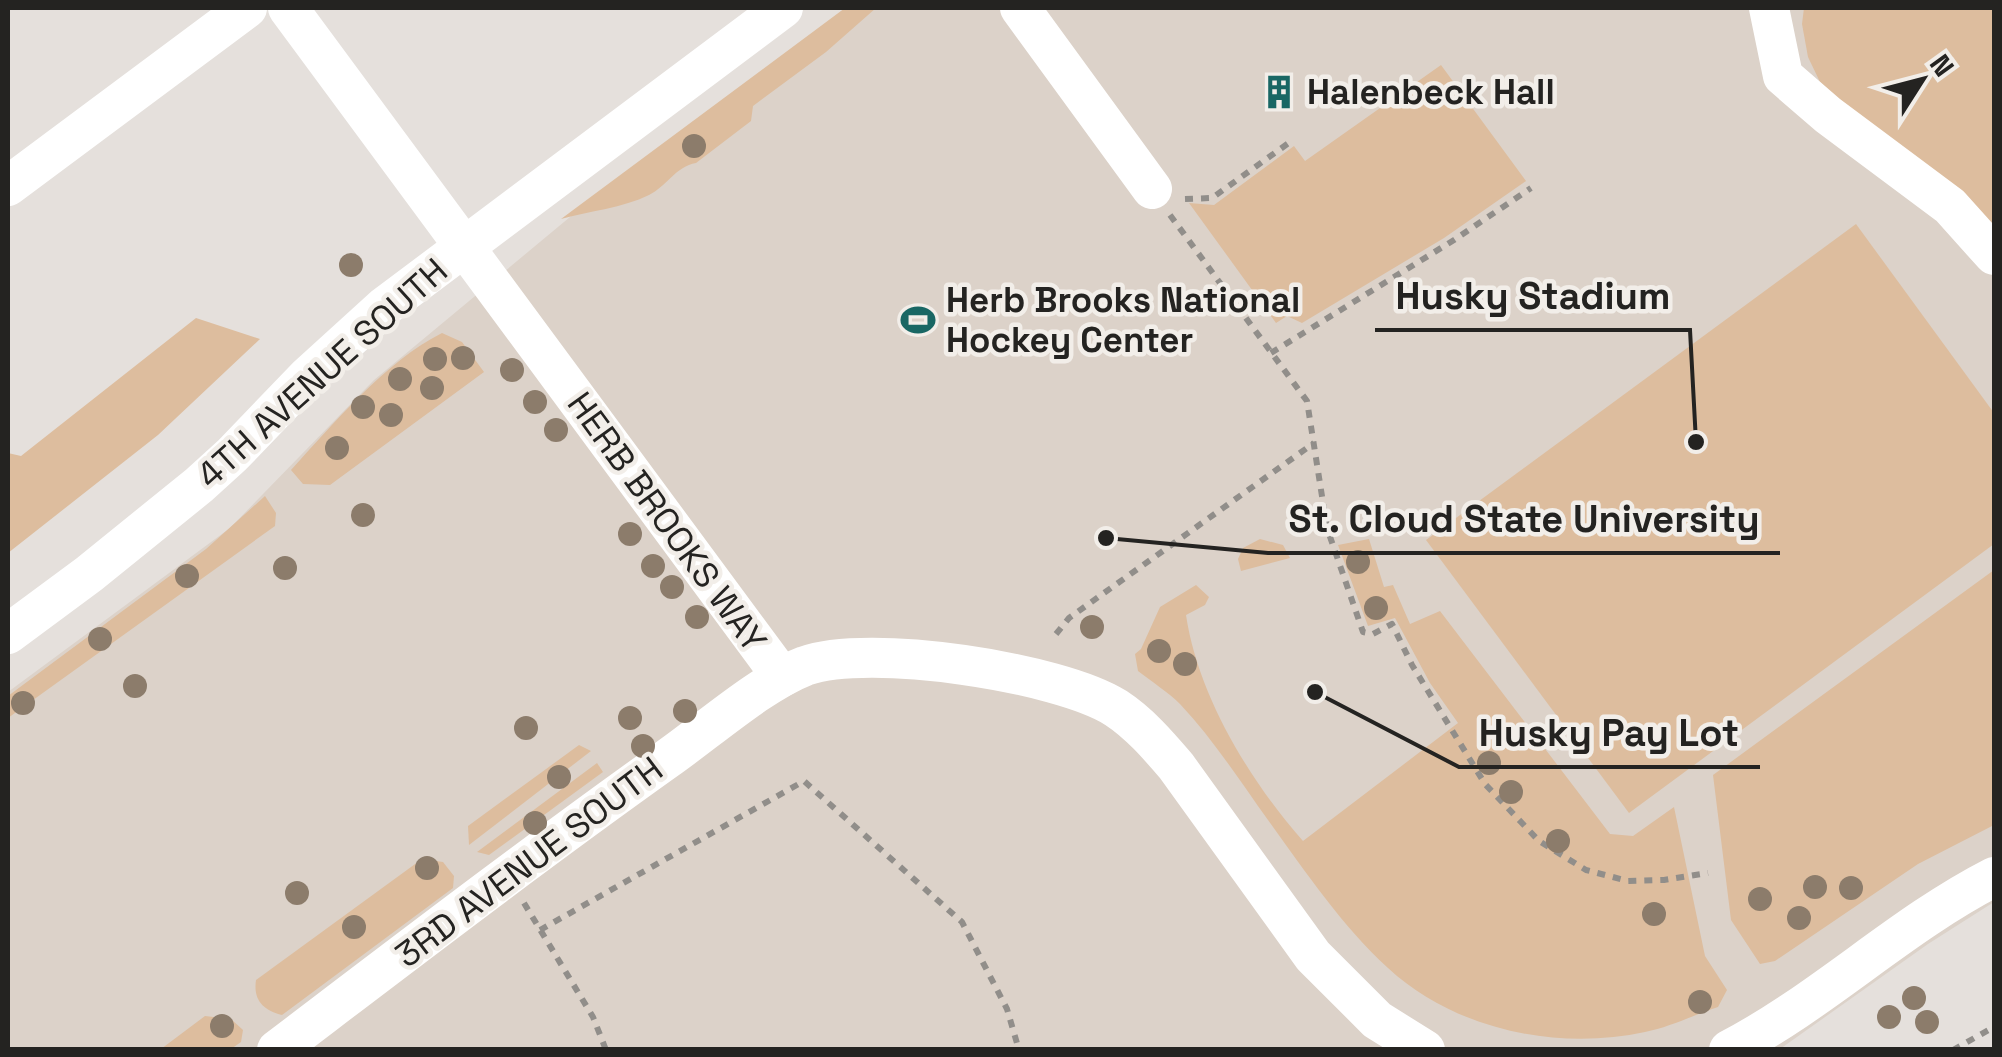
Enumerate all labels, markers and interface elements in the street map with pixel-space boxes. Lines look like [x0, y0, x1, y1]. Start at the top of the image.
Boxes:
north arrow [1872, 30, 1972, 130]
text: N [1922, 47, 1962, 83]
place label: Halenbeck Hall [1307, 70, 1555, 114]
building icon: Halenbeck Hall [1260, 73, 1298, 111]
street label: 4TH AVENUE SOUTH [187, 249, 457, 497]
callout: Husky Stadium [1375, 262, 1690, 330]
text: Husky Stadium [1396, 272, 1670, 320]
place label: Herb Brooks National Hockey Center [946, 278, 1300, 362]
sports icon: Herb Brooks National Hockey Center [899, 301, 937, 339]
street label: HERB BROOKS WAY [558, 383, 776, 661]
callout: St. Cloud State University [1268, 485, 1780, 553]
text: St. Cloud State University [1288, 495, 1760, 543]
callout: Husky Pay Lot [1459, 699, 1760, 767]
text: Husky Pay Lot [1479, 709, 1739, 757]
street label: 3RD AVENUE SOUTH [387, 747, 671, 977]

